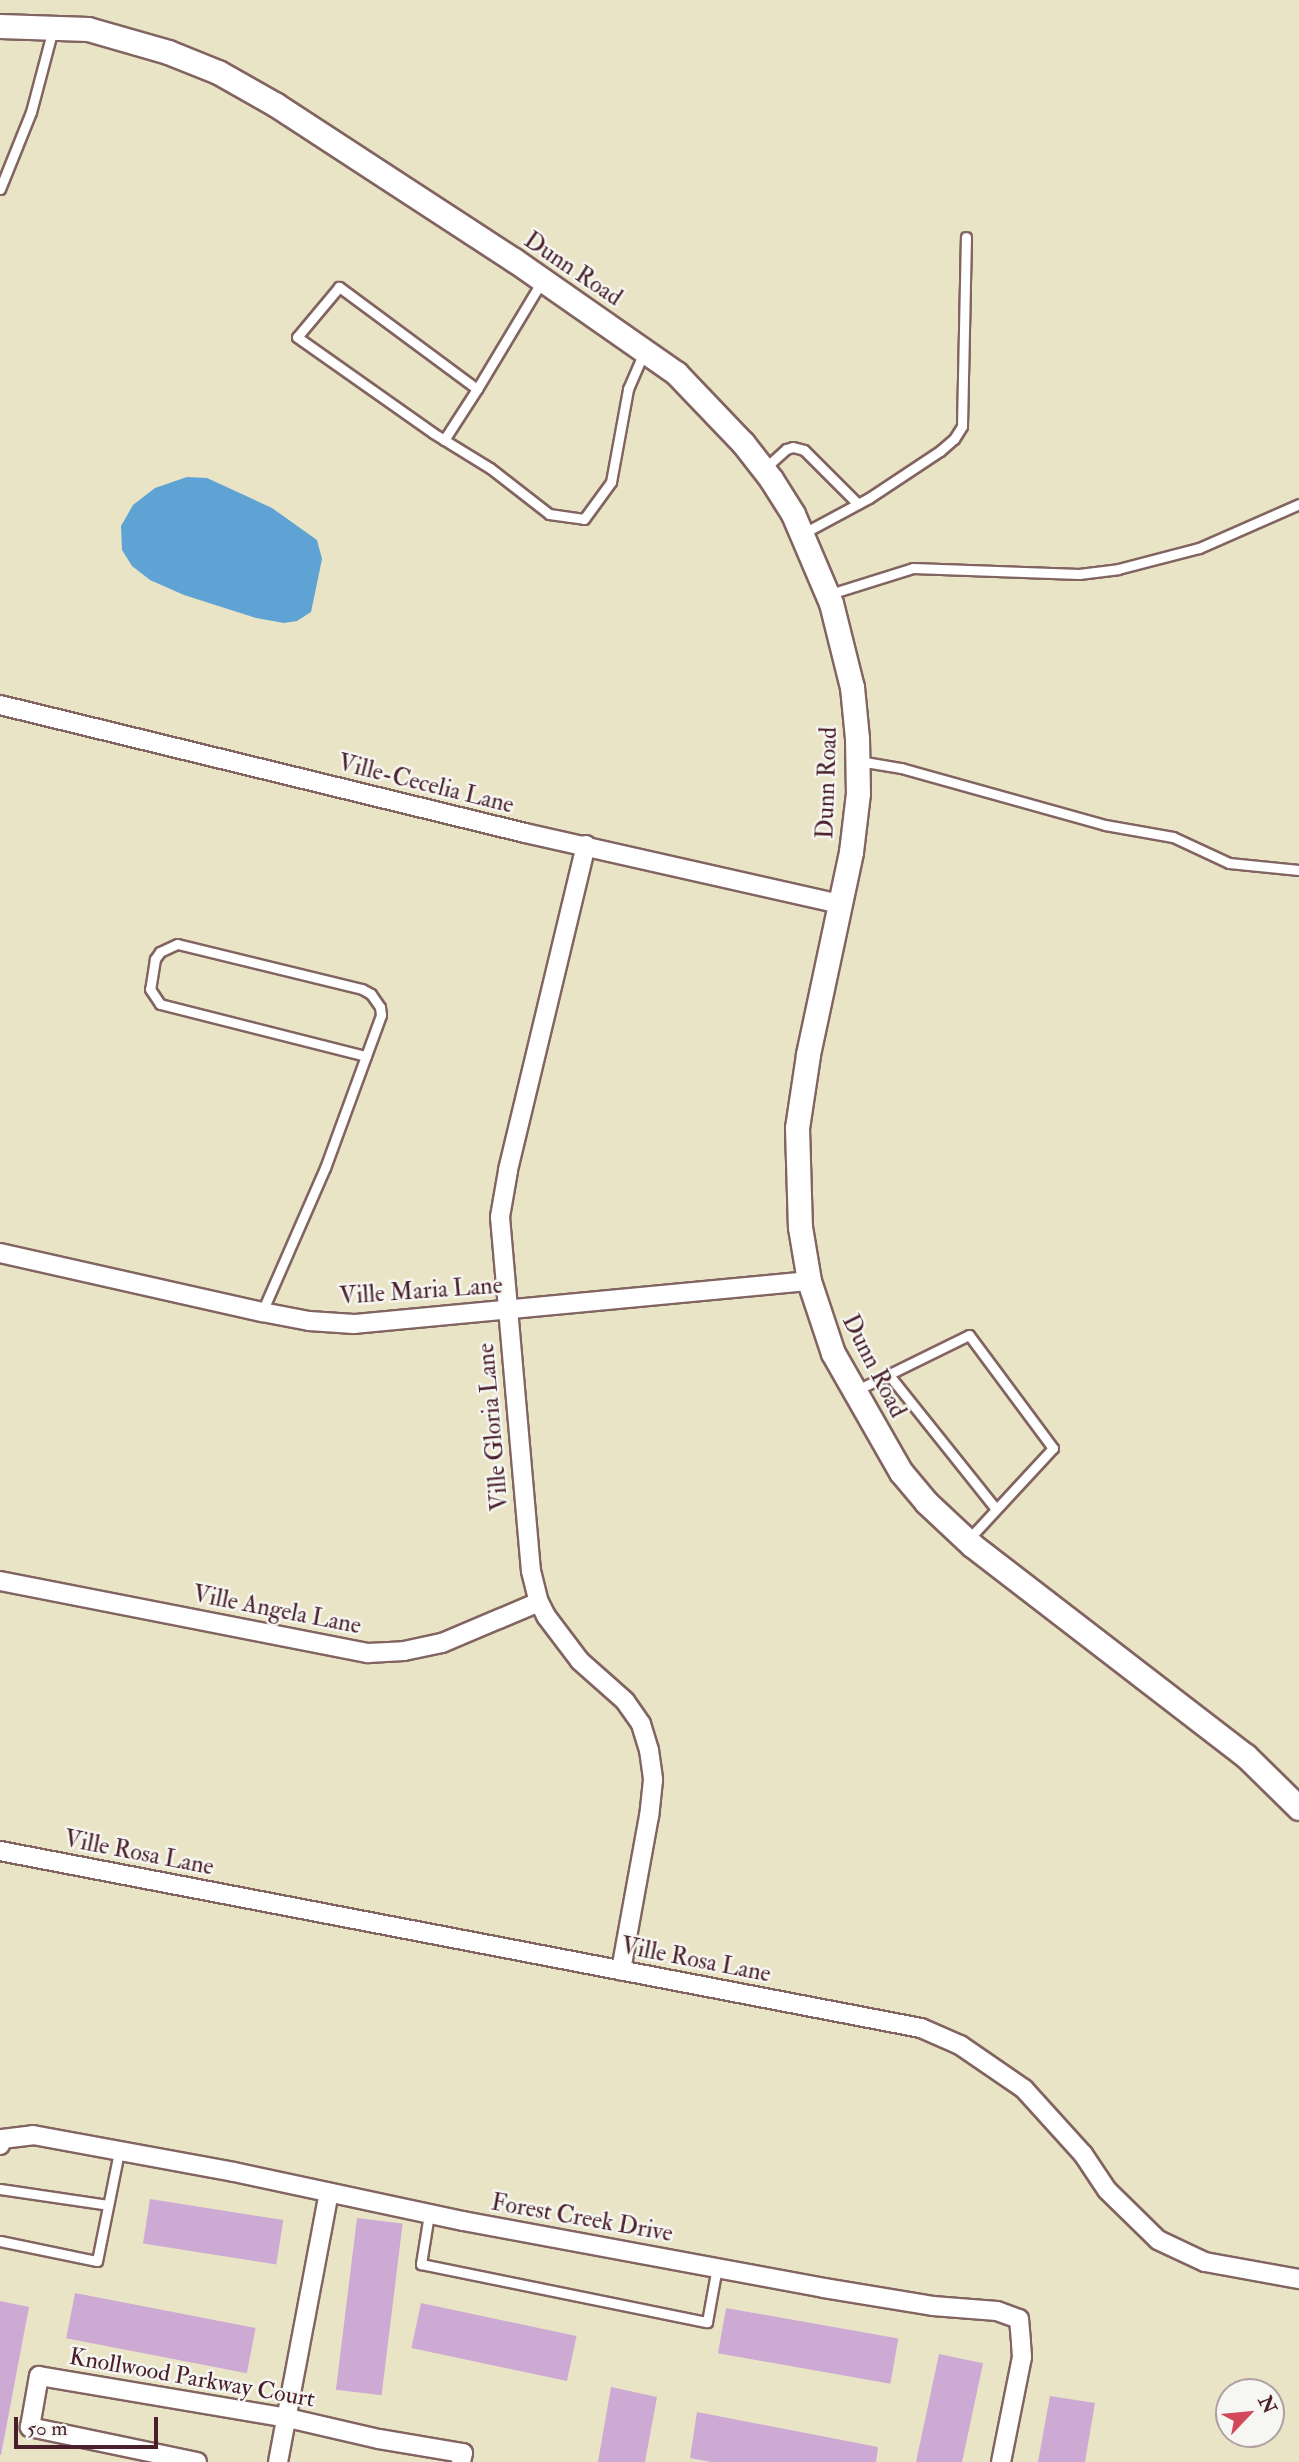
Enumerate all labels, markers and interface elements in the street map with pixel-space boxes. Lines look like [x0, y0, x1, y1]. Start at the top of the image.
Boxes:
street label: Dunn Road [519, 226, 627, 312]
street label: Dunn Road [811, 727, 843, 839]
street label: Ville-Cecelia Lane [335, 748, 517, 820]
street label: Ville Maria Lane [338, 1271, 504, 1311]
street label: Dunn Road [836, 1310, 912, 1422]
street label: Ville Gloria Lane [471, 1342, 515, 1512]
street label: Ville Angela Lane [190, 1580, 364, 1640]
street label: Ville Rosa Lane [62, 1824, 216, 1882]
street label: Ville Rosa Lane [619, 1931, 773, 1989]
street label: Forest Creek Drive [489, 2188, 675, 2248]
street label: Knollwood Parkway Court [67, 2342, 317, 2414]
north arrow [1215, 2378, 1285, 2448]
text: N [1253, 2392, 1282, 2418]
scale bar [18, 2402, 161, 2446]
text: 50 m [27, 2415, 68, 2442]

